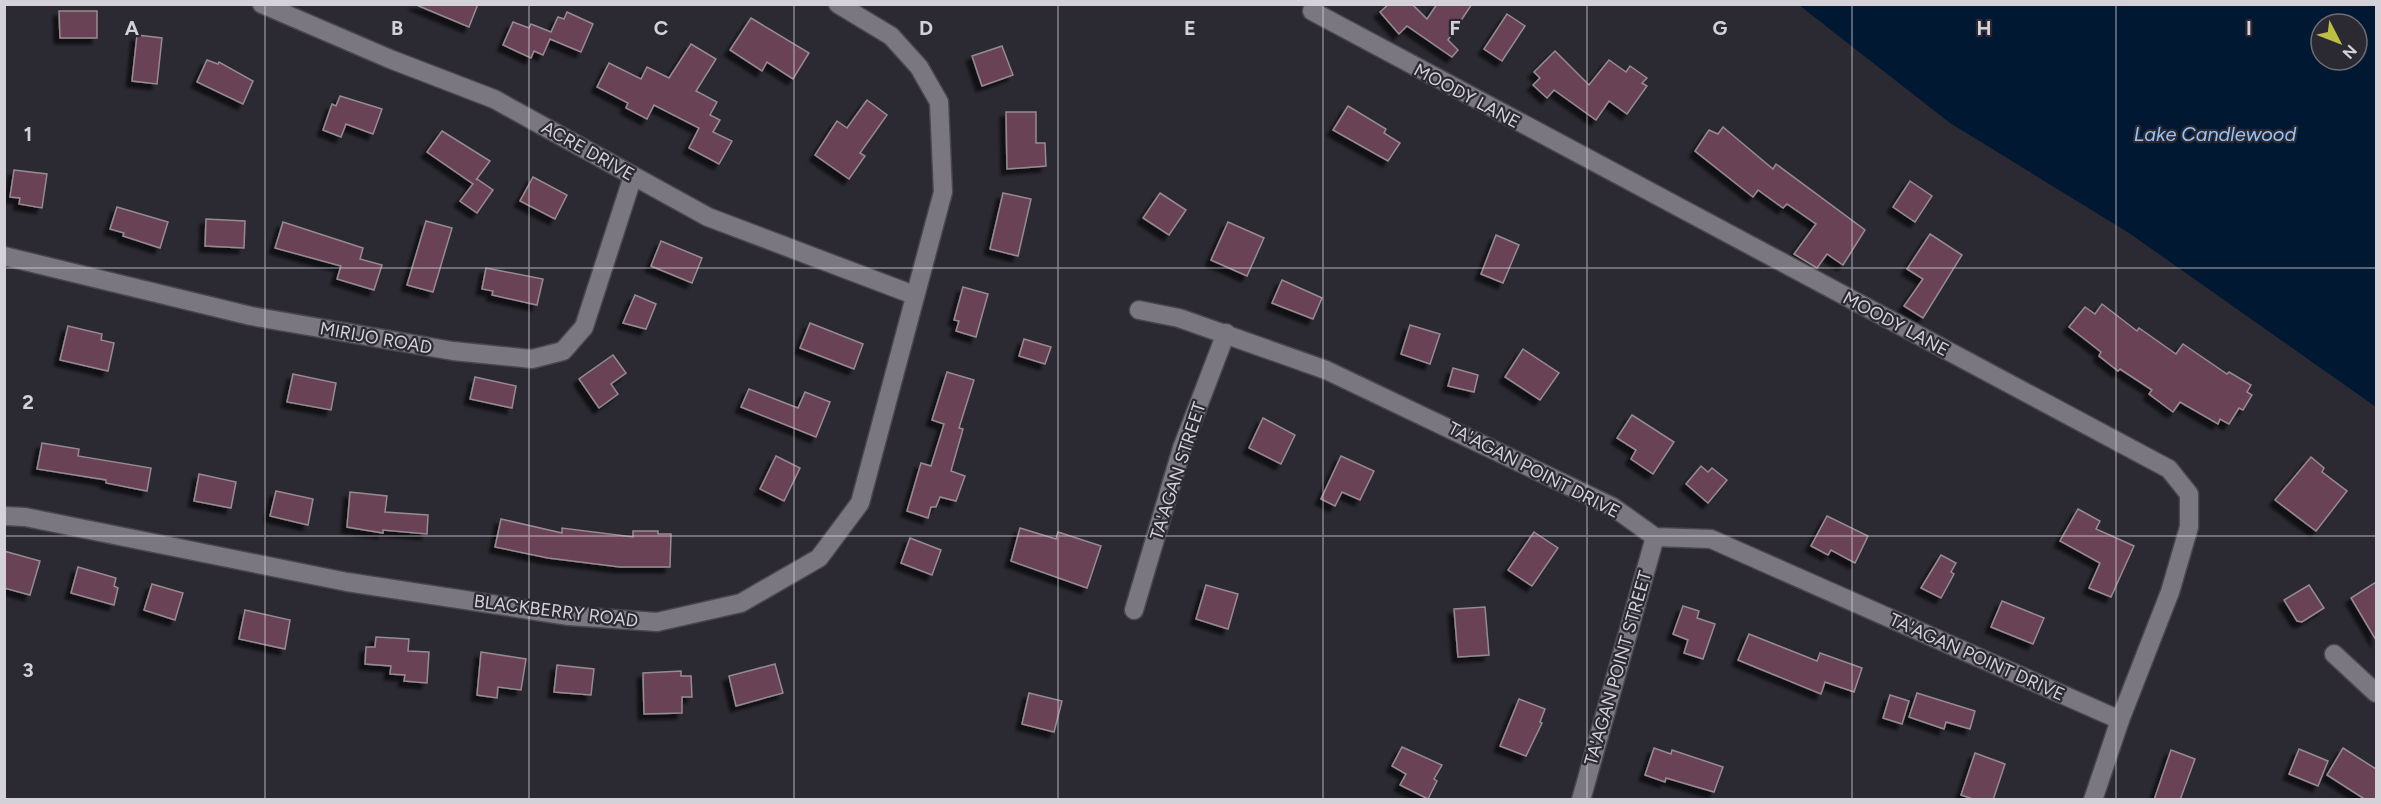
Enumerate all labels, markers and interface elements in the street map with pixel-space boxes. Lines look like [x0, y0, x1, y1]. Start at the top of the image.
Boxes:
north arrow [2309, 12, 2369, 72]
text: A [125, 16, 140, 40]
text: B [391, 16, 403, 40]
text: C [654, 16, 668, 40]
text: D [919, 16, 933, 40]
text: E [1184, 16, 1196, 40]
text: F [1449, 16, 1461, 40]
text: G [1713, 16, 1728, 40]
text: H [1977, 16, 1992, 40]
text: I [2246, 16, 2252, 40]
text: N [2339, 41, 2361, 63]
street label: MOODY LANE [1410, 59, 1524, 133]
street label: ACRE DRIVE [538, 116, 638, 186]
text: 1 [24, 122, 32, 146]
water label: Lake Candlewood [2134, 122, 2296, 146]
street label: MOODY LANE [1839, 287, 1953, 361]
street label: MIRIJO ROAD [318, 317, 434, 359]
text: 2 [22, 390, 34, 414]
street label: TA'AGAN STREET [1145, 399, 1211, 543]
street label: TA'AGAN POINT DRIVE [1445, 417, 1623, 523]
street label: TA'AGAN POINT STREET [1580, 568, 1656, 768]
street label: BLACKBERRY ROAD [473, 590, 639, 632]
street label: TA'AGAN POINT DRIVE [1886, 608, 2068, 706]
text: 3 [22, 658, 34, 682]

